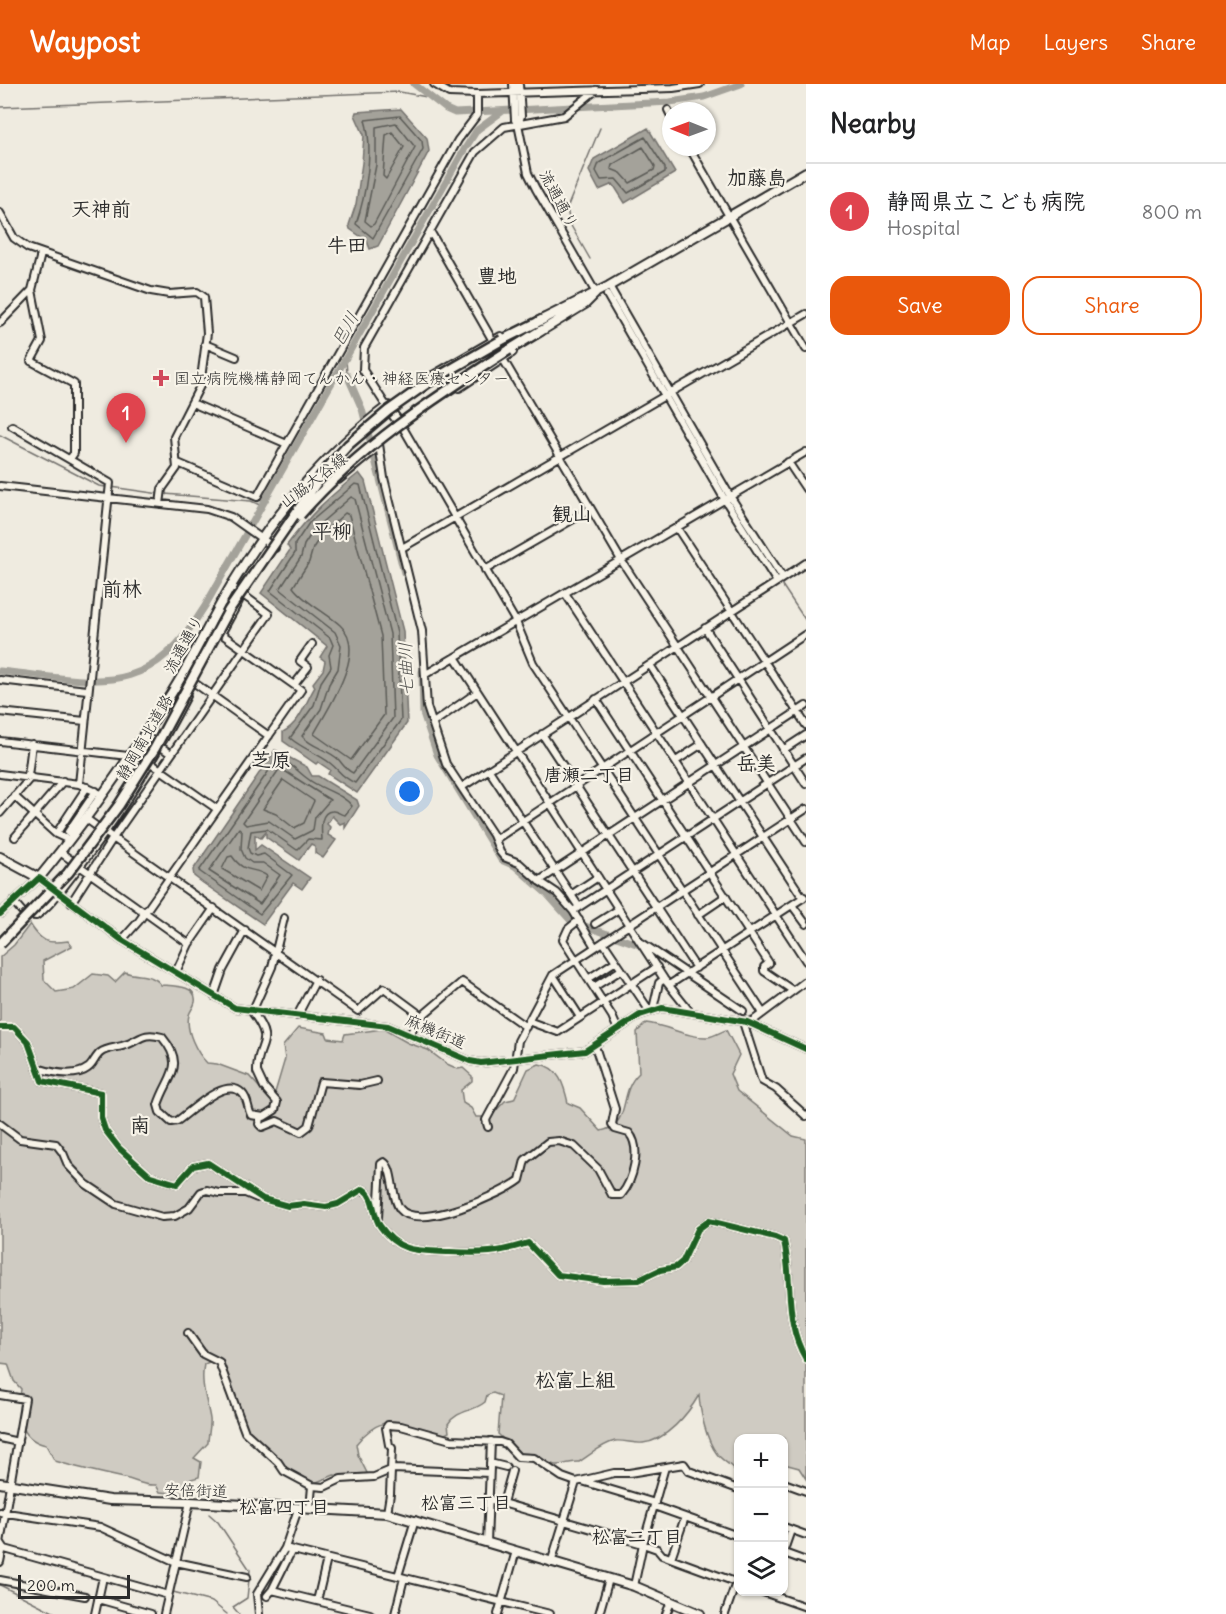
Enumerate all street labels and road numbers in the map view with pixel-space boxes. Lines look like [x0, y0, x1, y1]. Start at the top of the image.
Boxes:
street label: 流通通り [535, 166, 583, 232]
street label: 山脇大谷線 [275, 448, 351, 512]
street label: 流通通り [159, 611, 207, 677]
street label: 静岡南北道路 [111, 690, 177, 784]
street label: 麻機街道 [403, 1009, 469, 1053]
street label: 安倍街道 [164, 1479, 228, 1501]

